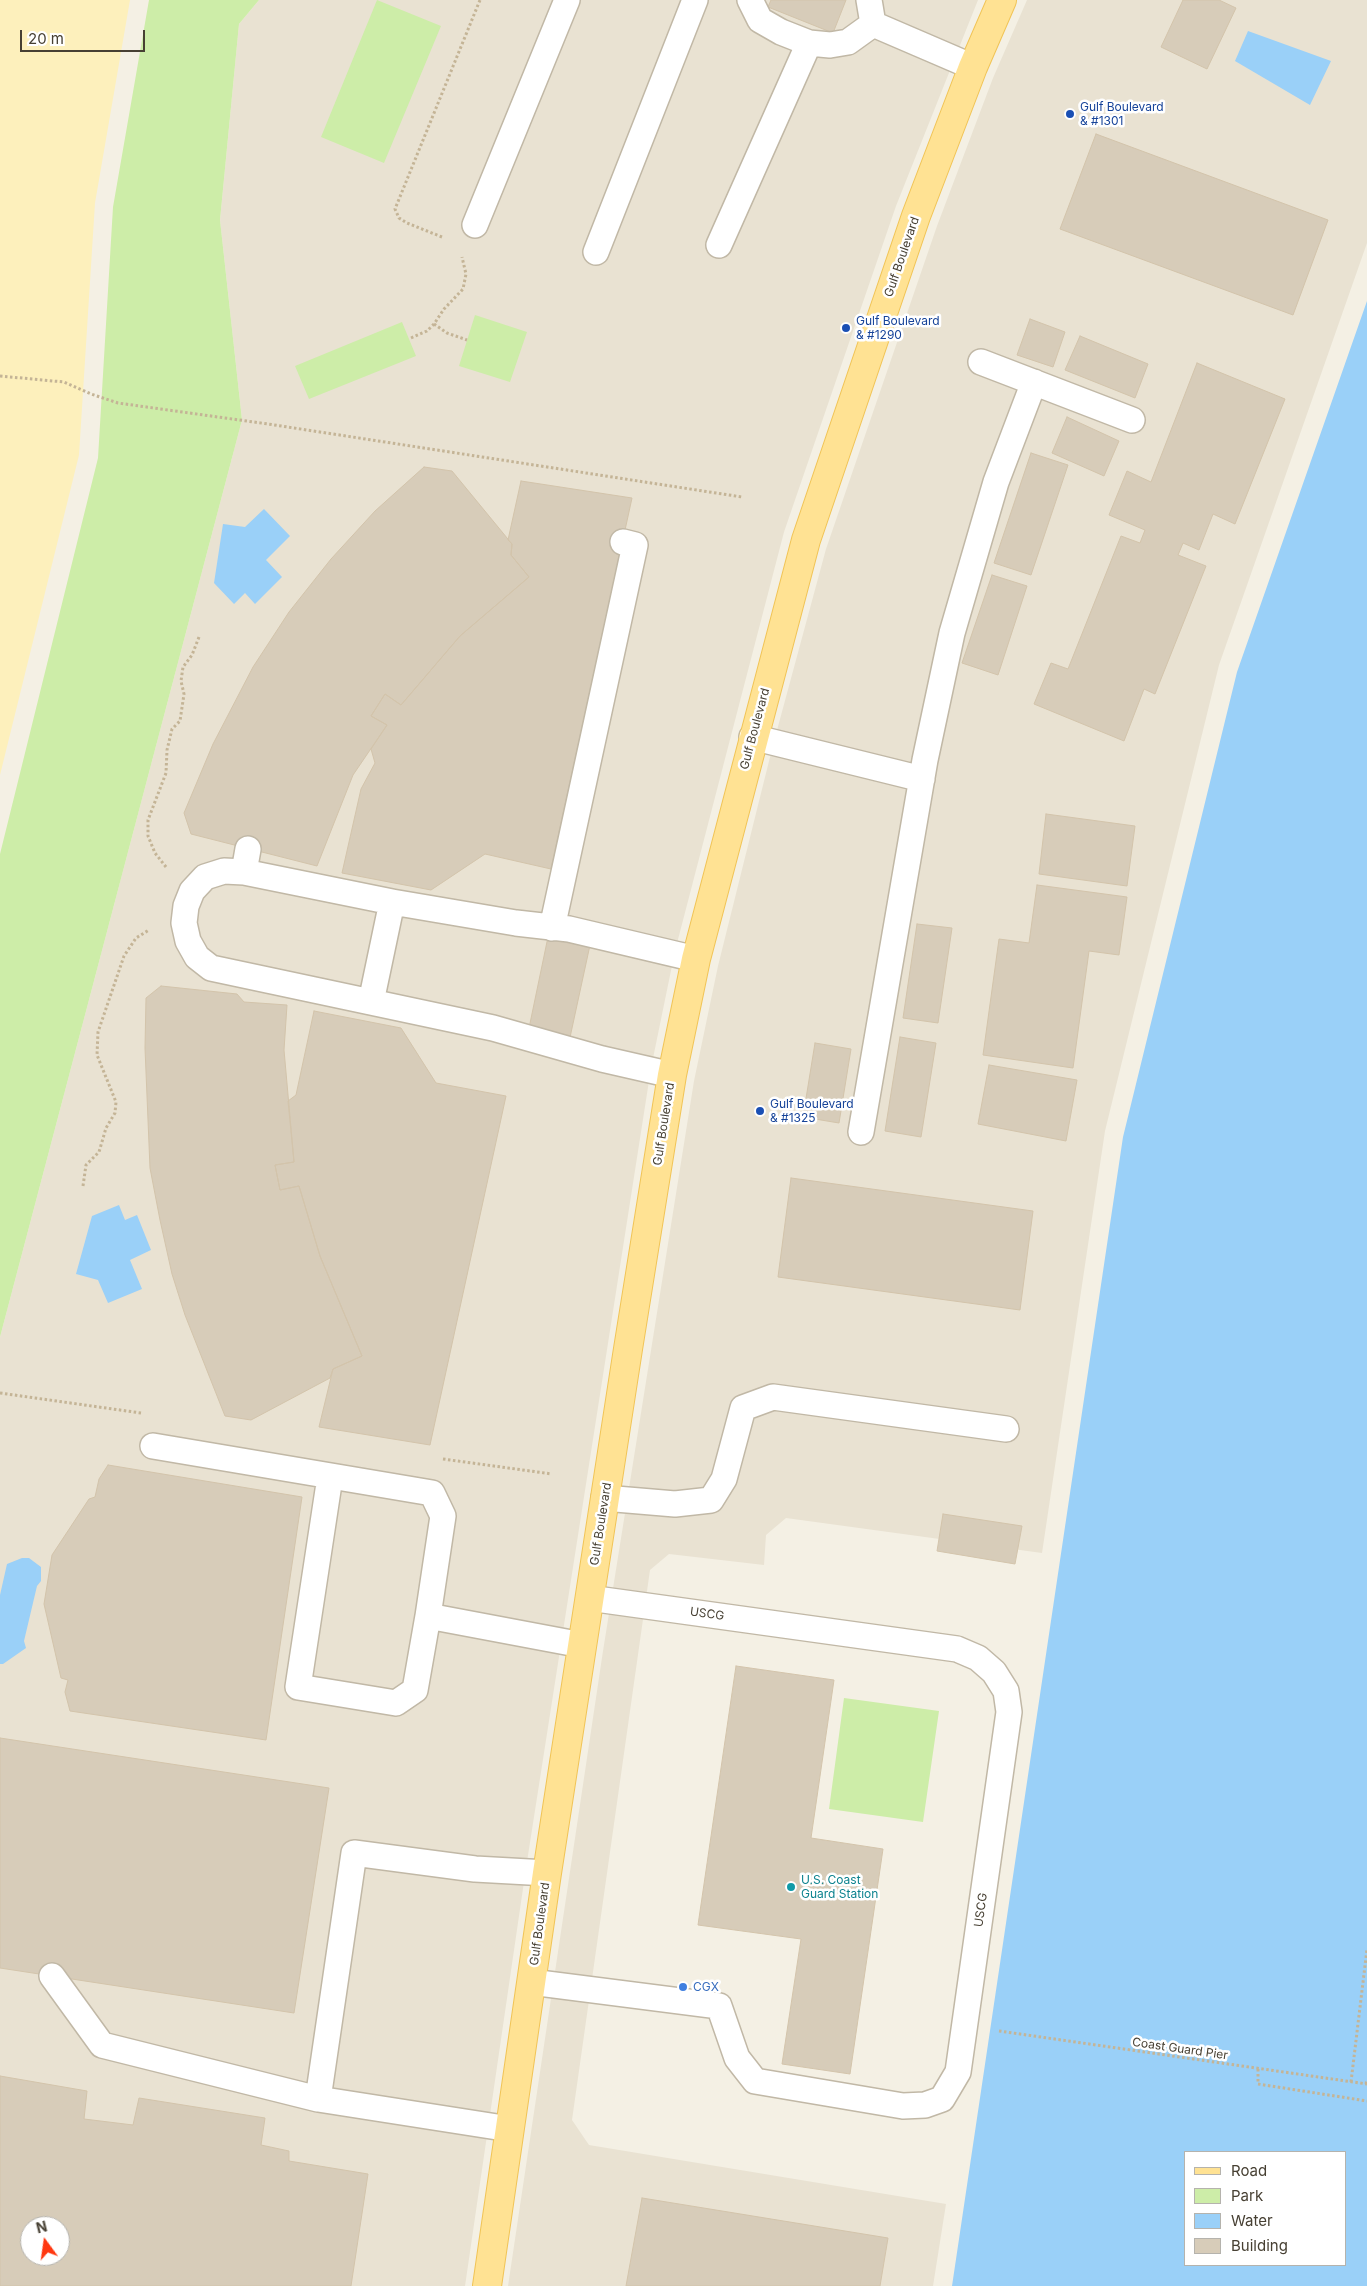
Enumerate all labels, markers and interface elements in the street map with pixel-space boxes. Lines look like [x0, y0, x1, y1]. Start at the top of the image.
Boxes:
scale bar [22, 20, 148, 52]
text: 20 m [28, 29, 64, 48]
place label: Gulf Boulevard & #1301 [1080, 100, 1164, 128]
marker: Gulf Boulevard & #1301 [1064, 108, 1076, 120]
street label: Gulf Boulevard [882, 215, 922, 299]
place label: Gulf Boulevard & #1290 [856, 314, 940, 342]
marker: Gulf Boulevard & #1290 [840, 322, 852, 334]
street label: Gulf Boulevard [737, 687, 773, 771]
street label: Gulf Boulevard [650, 1082, 678, 1166]
place label: Gulf Boulevard & #1325 [770, 1097, 854, 1125]
marker: Gulf Boulevard & #1325 [754, 1105, 766, 1117]
street label: Gulf Boulevard [587, 1482, 615, 1566]
street label: USCG [689, 1604, 725, 1624]
place label: U.S. Coast Guard Station [801, 1873, 878, 1901]
marker: U.S. Coast Guard Station [785, 1881, 797, 1893]
street label: Gulf Boulevard [527, 1882, 553, 1966]
street label: USCG [971, 1892, 991, 1928]
place label: CGX [693, 1980, 719, 1994]
marker: CGX [677, 1981, 689, 1993]
street label: Coast Guard Pier [1131, 2035, 1229, 2063]
legend [1184, 2151, 1347, 2266]
text: Road [1231, 2161, 1267, 2180]
text: Park [1231, 2186, 1263, 2205]
text: Water [1231, 2211, 1273, 2230]
north arrow [20, 2216, 70, 2266]
text: N [34, 2217, 49, 2236]
text: Building [1231, 2236, 1288, 2255]

